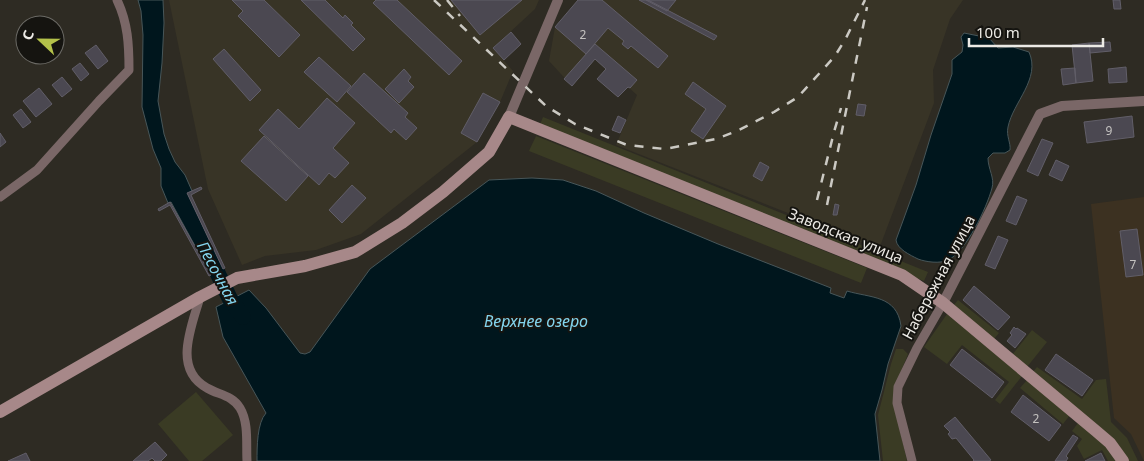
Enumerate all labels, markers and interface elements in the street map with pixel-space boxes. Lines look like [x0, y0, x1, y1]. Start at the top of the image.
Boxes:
north arrow [15, 15, 65, 65]
scale bar [969, 15, 1103, 47]
text: 100 m [976, 22, 1020, 42]
house number: 2 [580, 26, 587, 43]
text: С [17, 27, 38, 43]
house number: 9 [1106, 122, 1113, 139]
street label: Заводская улица [786, 203, 906, 267]
street label: Набережная улица [897, 211, 979, 343]
water label: Песочная [192, 237, 244, 309]
house number: 7 [1130, 256, 1137, 273]
water label: Верхнее озеро [484, 310, 588, 332]
house number: 2 [1033, 410, 1040, 427]

